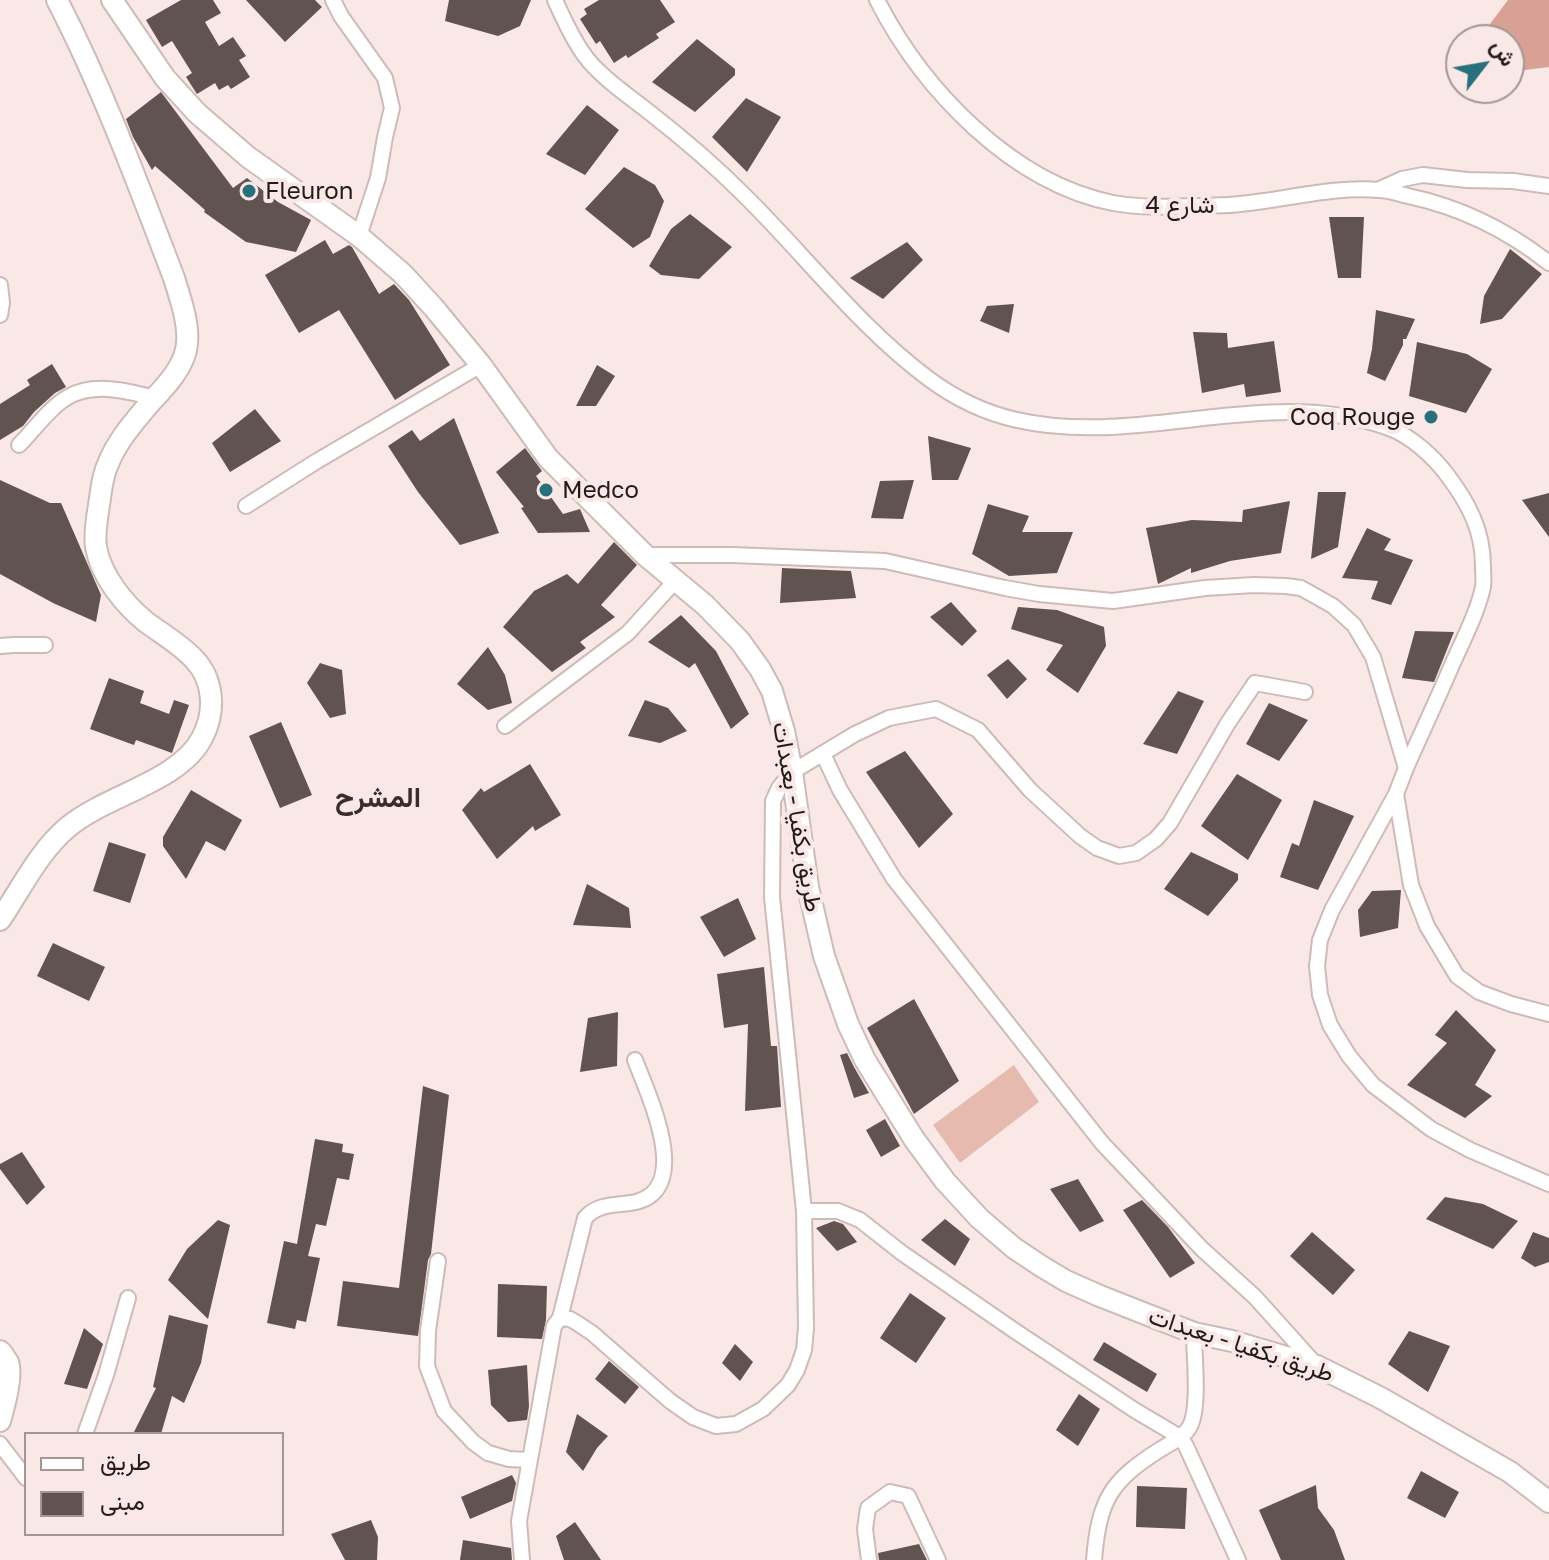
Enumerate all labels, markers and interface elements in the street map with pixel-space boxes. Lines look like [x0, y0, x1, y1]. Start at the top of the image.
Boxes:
north arrow [1445, 24, 1525, 104]
text: ش [1486, 34, 1523, 71]
place label: Fleuron [265, 177, 353, 205]
marker: Fleuron [240, 182, 258, 200]
street label: شارع 4 [1146, 191, 1214, 219]
place label: Coq Rouge [1290, 403, 1415, 431]
marker: Coq Rouge [1422, 408, 1440, 426]
place label: Medco [562, 476, 639, 504]
marker: Medco [537, 481, 555, 499]
street label: طريق بكفيا - بعبدات [766, 720, 828, 914]
district label: المشرح [335, 781, 421, 815]
street label: طريق بكفيا - بعبدات [1145, 1302, 1337, 1388]
legend [24, 1432, 284, 1536]
text: طريق [100, 1446, 151, 1475]
text: مبنى [100, 1486, 145, 1515]

